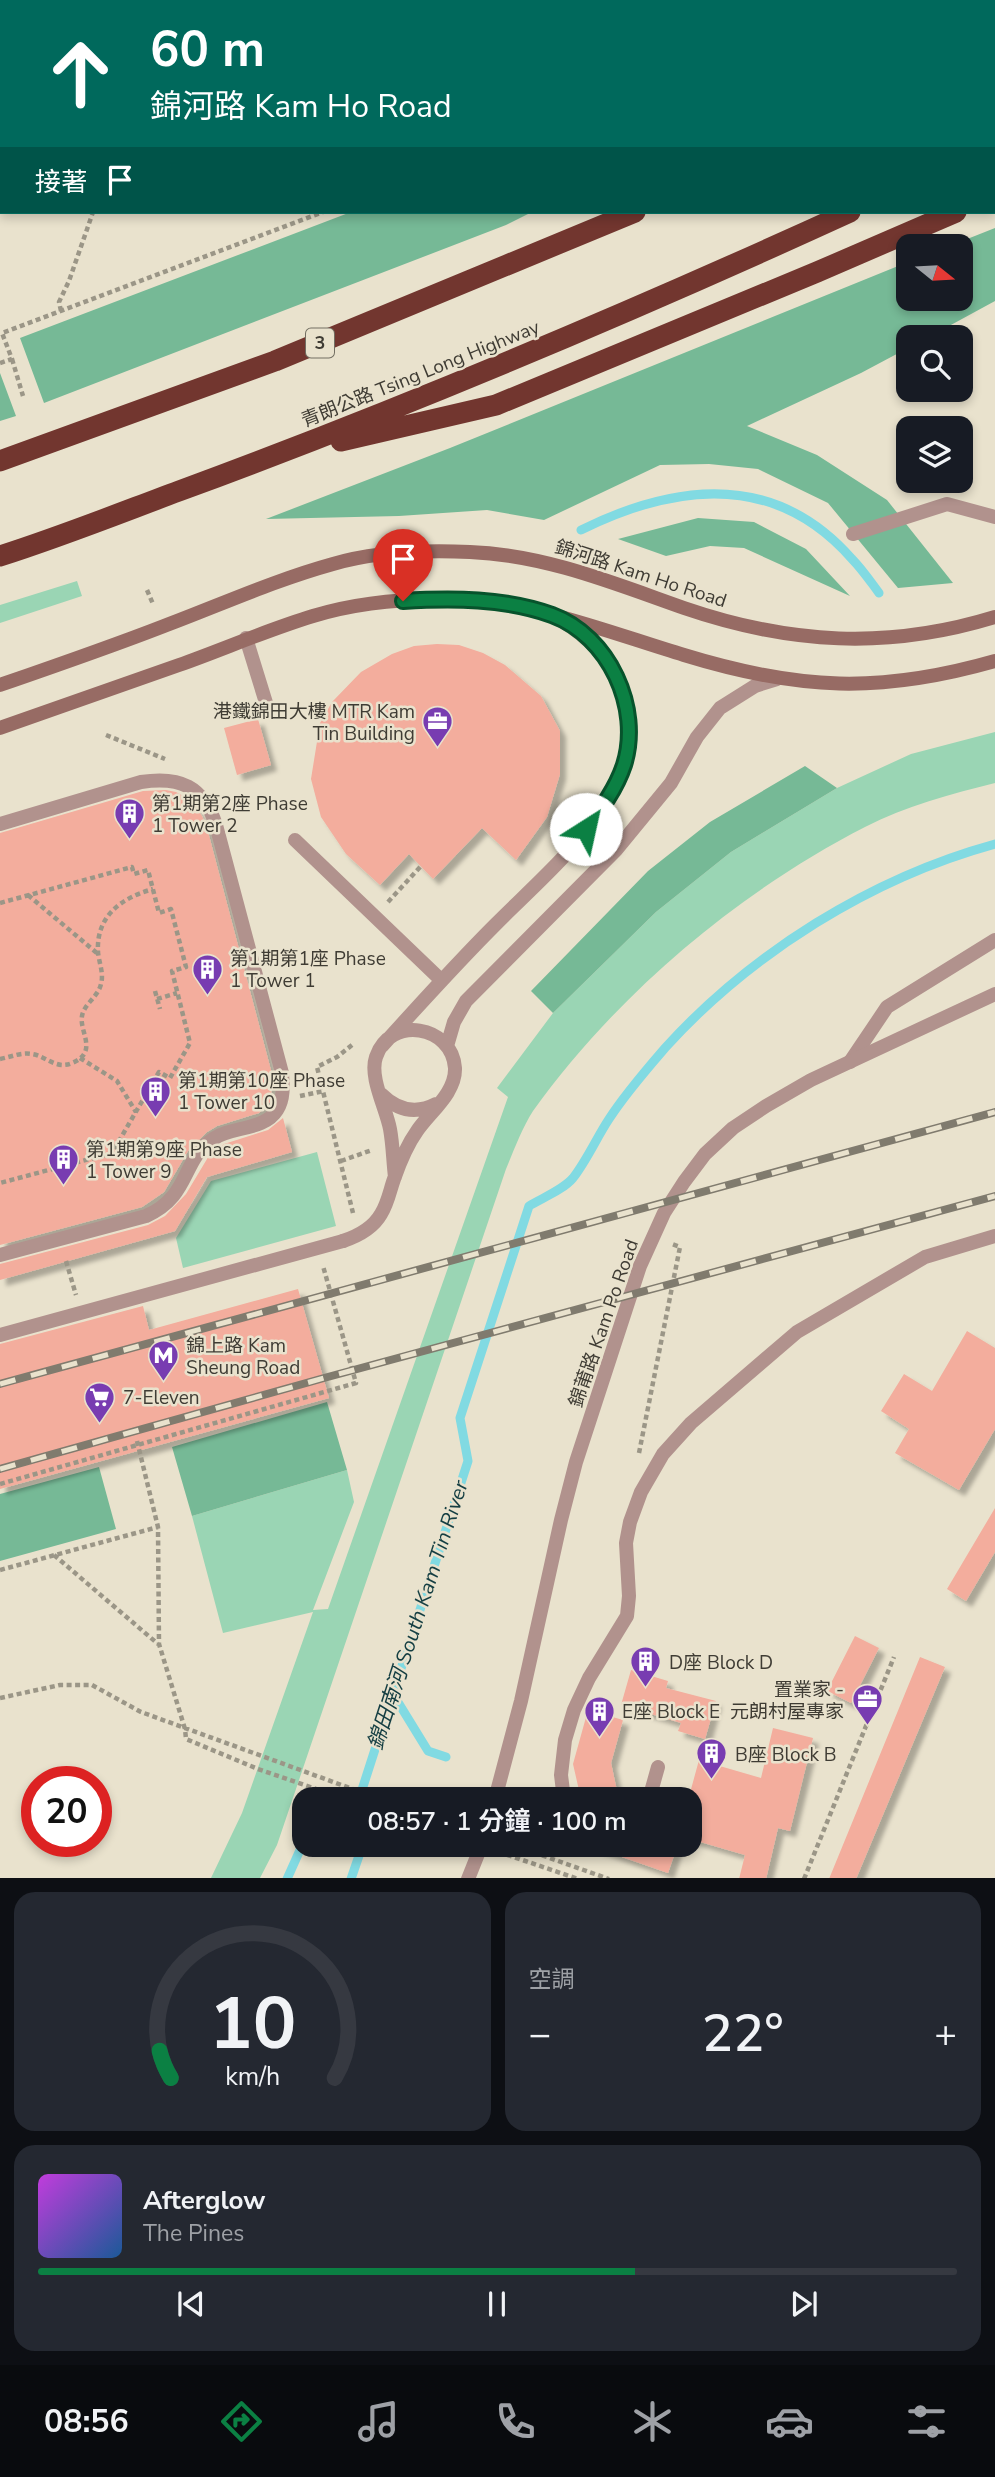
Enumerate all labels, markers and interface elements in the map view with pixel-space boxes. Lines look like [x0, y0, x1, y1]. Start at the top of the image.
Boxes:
text: 60 m [150, 16, 265, 83]
icon: ahead [35, 28, 126, 119]
text: 錦河路 Kam Ho Road [150, 85, 452, 128]
icon: arrive [101, 161, 139, 199]
text: 接著 [35, 165, 87, 200]
north arrow [896, 234, 973, 312]
map controls [896, 234, 973, 493]
street label: 青朗公路 Tsing Long Highway [297, 314, 544, 434]
button: search [896, 325, 973, 402]
road number: 3 [306, 328, 334, 358]
button: layers [896, 416, 973, 493]
pin [373, 529, 433, 601]
street label: 錦河路 Kam Ho Road [552, 534, 730, 614]
icon: arrive [384, 540, 422, 578]
place label: 港鐵錦田大樓 MTR Kam Tin Building [213, 699, 415, 747]
office icon: 港鐵錦田大樓 MTR Kam Tin Building [421, 705, 455, 749]
place label: 第1期第2座 Phase 1 Tower 2 [152, 791, 308, 839]
position arrow [549, 792, 623, 866]
building icon: 第1期第2座 Phase 1 Tower 2 [112, 797, 146, 841]
place label: 第1期第1座 Phase 1 Tower 1 [230, 946, 386, 994]
building icon: 第1期第1座 Phase 1 Tower 1 [190, 952, 224, 996]
place label: 第1期第10座 Phase 1 Tower 10 [178, 1068, 345, 1116]
building icon: 第1期第10座 Phase 1 Tower 10 [138, 1074, 172, 1118]
place label: 第1期第9座 Phase 1 Tower 9 [86, 1137, 242, 1185]
building icon: 第1期第9座 Phase 1 Tower 9 [46, 1143, 80, 1187]
street label: 錦莆路 Kam Po Road [563, 1236, 645, 1411]
place label: 錦上路 Kam Sheung Road [186, 1333, 300, 1381]
metro station icon: 錦上路 Kam Sheung Road [146, 1339, 180, 1383]
supermarket icon: 7-Eleven [83, 1380, 117, 1424]
place label: 7-Eleven [123, 1385, 200, 1411]
water label: 錦田南河 South Kam Tin River [361, 1477, 475, 1753]
building icon: D座 Block D [629, 1645, 663, 1689]
place label: D座 Block D [669, 1650, 773, 1676]
place label: 置業家 - 元朗村屋專家 [730, 1677, 844, 1725]
office icon: 置業家 - 元朗村屋專家 [850, 1683, 884, 1727]
building icon: E座 Block E [582, 1694, 616, 1738]
place label: E座 Block E [622, 1699, 720, 1725]
building icon: B座 Block B [695, 1737, 729, 1781]
place label: B座 Block B [735, 1742, 837, 1768]
speed limit sign: 20 [21, 1766, 112, 1857]
text: 08:57 · 1 分鐘 · 100 m [368, 1804, 626, 1839]
text: 空調 [529, 1964, 575, 1995]
text: 10 [209, 1974, 296, 2074]
text: 22° [702, 1998, 784, 2069]
text: − [529, 2009, 551, 2060]
text: + [934, 2009, 957, 2060]
text: km/h [225, 2059, 280, 2093]
text: Afterglow [143, 2183, 266, 2218]
text: The Pines [143, 2218, 244, 2249]
icon: previous [172, 2285, 210, 2323]
icon: pause [478, 2285, 516, 2323]
icon: next [785, 2285, 823, 2323]
icon: directions [217, 2397, 266, 2446]
icon: music [354, 2397, 403, 2446]
icon: phone [491, 2397, 540, 2446]
icon: climate [628, 2397, 677, 2446]
icon: car [765, 2397, 814, 2446]
icon: filters [902, 2397, 951, 2446]
text: 08:56 [44, 2400, 129, 2443]

